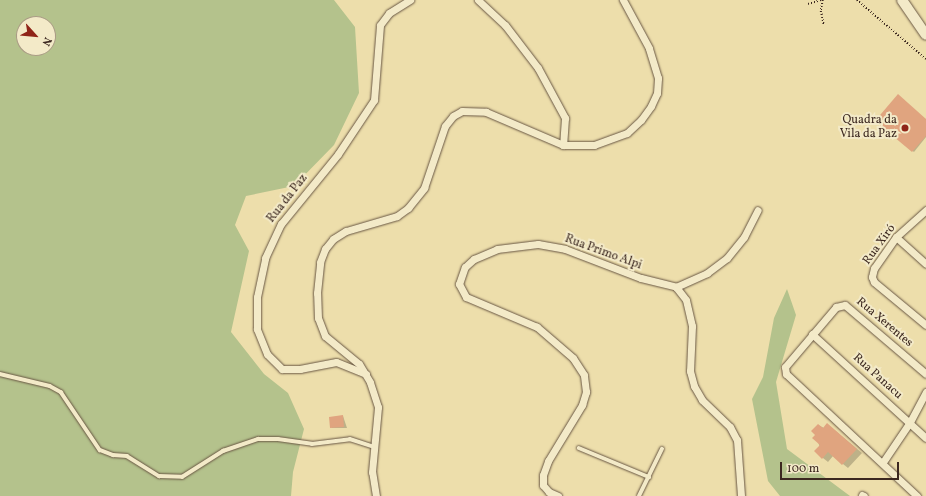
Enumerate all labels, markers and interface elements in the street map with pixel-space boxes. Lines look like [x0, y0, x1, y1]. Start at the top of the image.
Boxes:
north arrow [16, 16, 56, 56]
text: N [38, 34, 55, 48]
place label: Quadra da Vila da Paz [840, 114, 897, 142]
marker: Quadra da Vila da Paz [900, 123, 910, 133]
street label: Rua da Paz [265, 172, 311, 226]
street label: Rua Xiró [861, 222, 899, 268]
street label: Rua Primo Alpi [563, 232, 643, 274]
street label: Rua Xerentes [853, 295, 915, 351]
street label: Rua Panacu [849, 351, 905, 403]
scale bar [782, 454, 901, 480]
text: 100 m [787, 461, 819, 477]

